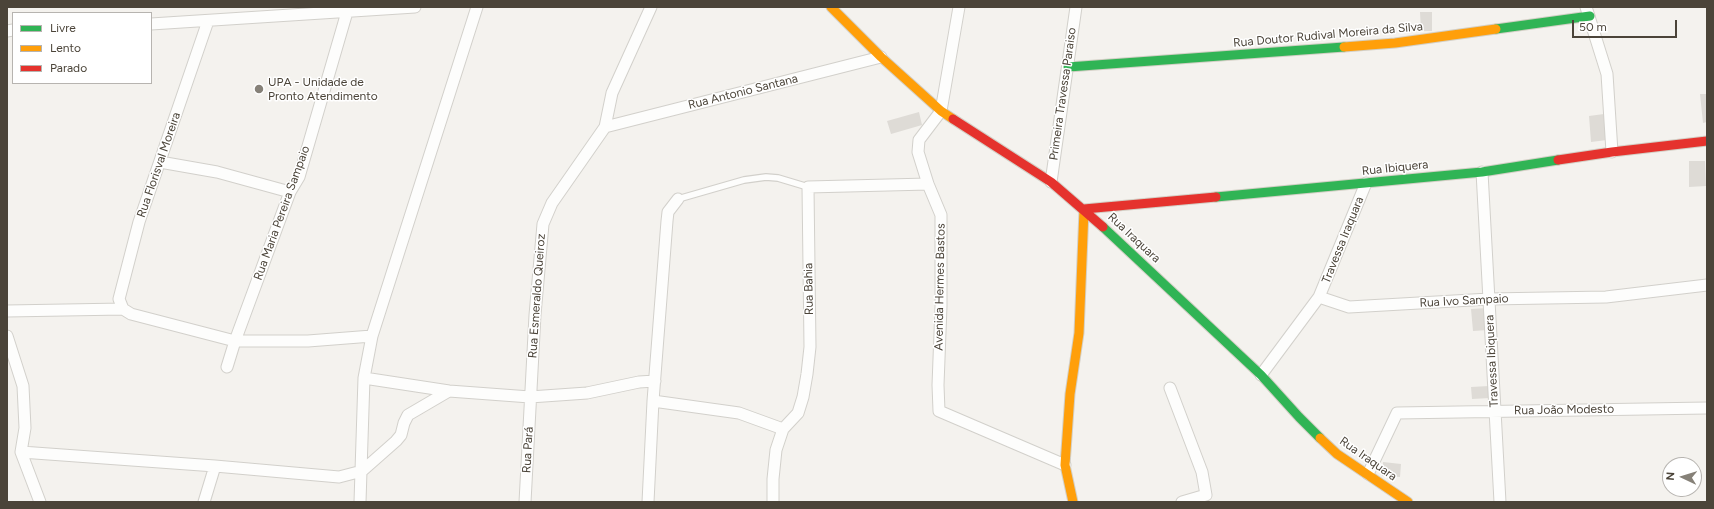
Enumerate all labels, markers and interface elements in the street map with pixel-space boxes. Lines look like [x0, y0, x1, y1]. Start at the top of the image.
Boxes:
legend [12, 12, 152, 84]
scale bar [1574, 12, 1679, 38]
street label: Rua Doutor Rudival Moreira da Silva [1233, 20, 1423, 50]
text: 50 m [1579, 20, 1607, 34]
text: Livre [50, 21, 76, 35]
street label: Primeira Travessa Paraiso [1047, 27, 1079, 161]
text: Lento [50, 41, 81, 55]
text: Parado [50, 61, 87, 75]
street label: Rua Antonio Santana [687, 71, 799, 113]
place label: UPA - Unidade de Pronto Atendimento [268, 75, 378, 103]
marker: UPA - Unidade de Pronto Atendimento [253, 83, 265, 95]
street label: Rua Florisval Moreira [134, 110, 184, 220]
street label: Rua Maria Pereira Sampaio [251, 144, 313, 282]
street label: Rua Ibiquera [1361, 157, 1429, 179]
street label: Travessa Iraquara [1319, 194, 1367, 286]
street label: Rua Iraquara [1105, 210, 1163, 266]
street label: Avenida Hermes Bastos [932, 223, 948, 351]
street label: Rua Esmeraldo Queiroz [525, 233, 549, 359]
street label: Rua Bahia [801, 263, 817, 315]
street label: Rua Ivo Sampaio [1419, 291, 1509, 311]
street label: Travessa Ibiquera [1482, 314, 1502, 408]
street label: Rua João Modesto [1514, 402, 1614, 418]
street label: Rua Pará [520, 426, 536, 474]
street label: Rua Iraquara [1337, 434, 1399, 484]
north arrow [1662, 457, 1702, 497]
text: N [1664, 472, 1677, 481]

